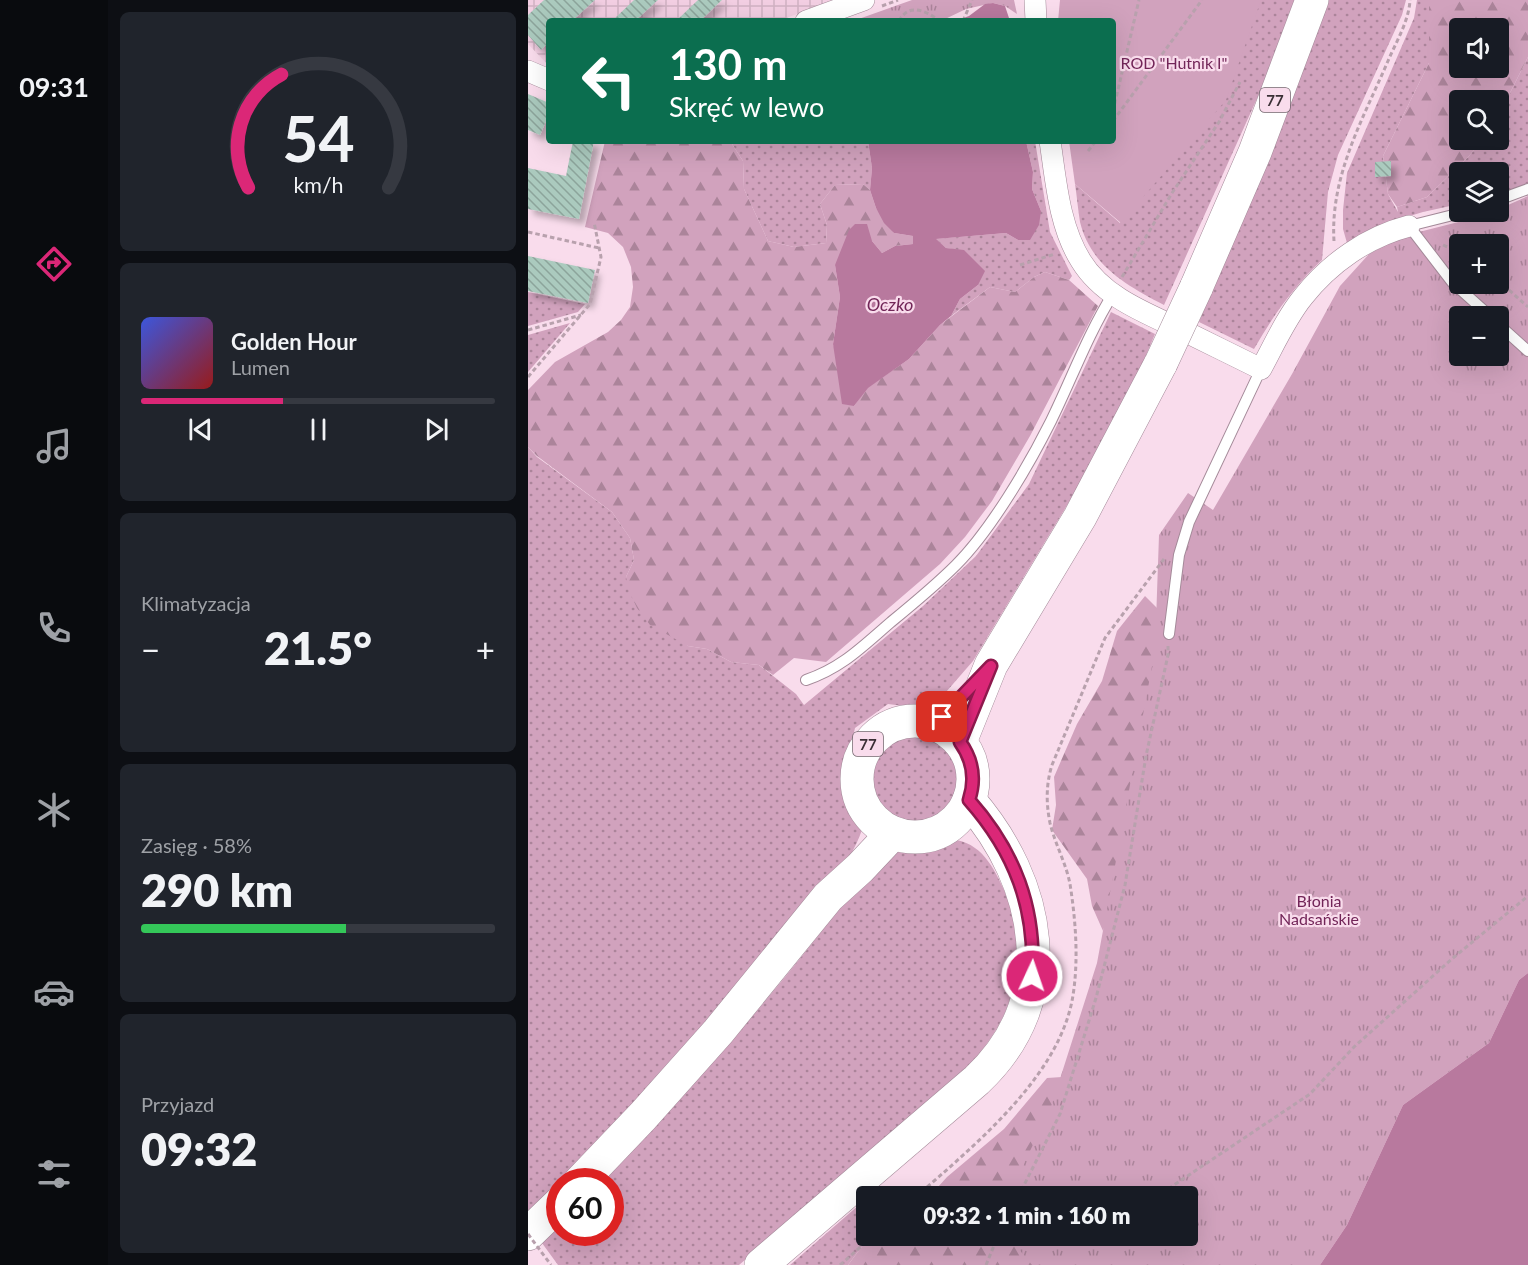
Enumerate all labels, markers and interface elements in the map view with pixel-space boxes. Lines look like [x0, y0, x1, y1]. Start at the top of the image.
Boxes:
map controls [1449, 18, 1509, 366]
button: sound [1449, 18, 1509, 78]
text: 130 m [669, 39, 787, 89]
icon: left [570, 42, 648, 120]
park label: ROD "Hutnik I" [1120, 53, 1228, 72]
text: 09:31 [19, 70, 89, 103]
road number: 77 [1260, 88, 1290, 112]
text: Skręć w lewo [669, 90, 824, 123]
button: search [1449, 90, 1509, 150]
text: 54 [282, 100, 354, 175]
button: layers [1449, 162, 1509, 222]
text: km/h [293, 173, 343, 199]
button: + [1449, 234, 1509, 294]
icon: directions [33, 243, 75, 285]
water label: Oczko [867, 293, 913, 315]
button: − [1449, 306, 1509, 366]
text: Golden Hour [231, 328, 357, 355]
text: Lumen [231, 355, 290, 379]
icon: previous [184, 413, 217, 446]
icon: pause [302, 413, 335, 446]
icon: next [420, 413, 453, 446]
icon: music [33, 425, 75, 467]
text: Klimatyzacja [141, 591, 251, 615]
icon: phone [33, 607, 75, 649]
text: 21.5° [264, 621, 372, 675]
text: − [141, 629, 160, 669]
text: + [476, 629, 495, 669]
pin [916, 691, 967, 742]
icon: arrive [925, 700, 958, 733]
road number: 77 [853, 732, 883, 756]
icon: climate [33, 789, 75, 831]
text: Zasięg · 58% [141, 833, 252, 857]
text: 290 km [141, 863, 293, 917]
park label: Błonia Nadsańskie [1279, 891, 1359, 928]
position arrow [1000, 944, 1064, 1008]
icon: car [33, 971, 75, 1013]
text: Przyjazd [141, 1092, 214, 1116]
text: 09:32 [141, 1122, 257, 1176]
icon: filters [33, 1153, 75, 1195]
speed limit sign: 60 [546, 1168, 624, 1246]
text: 09:32 · 1 min · 160 m [924, 1202, 1130, 1229]

